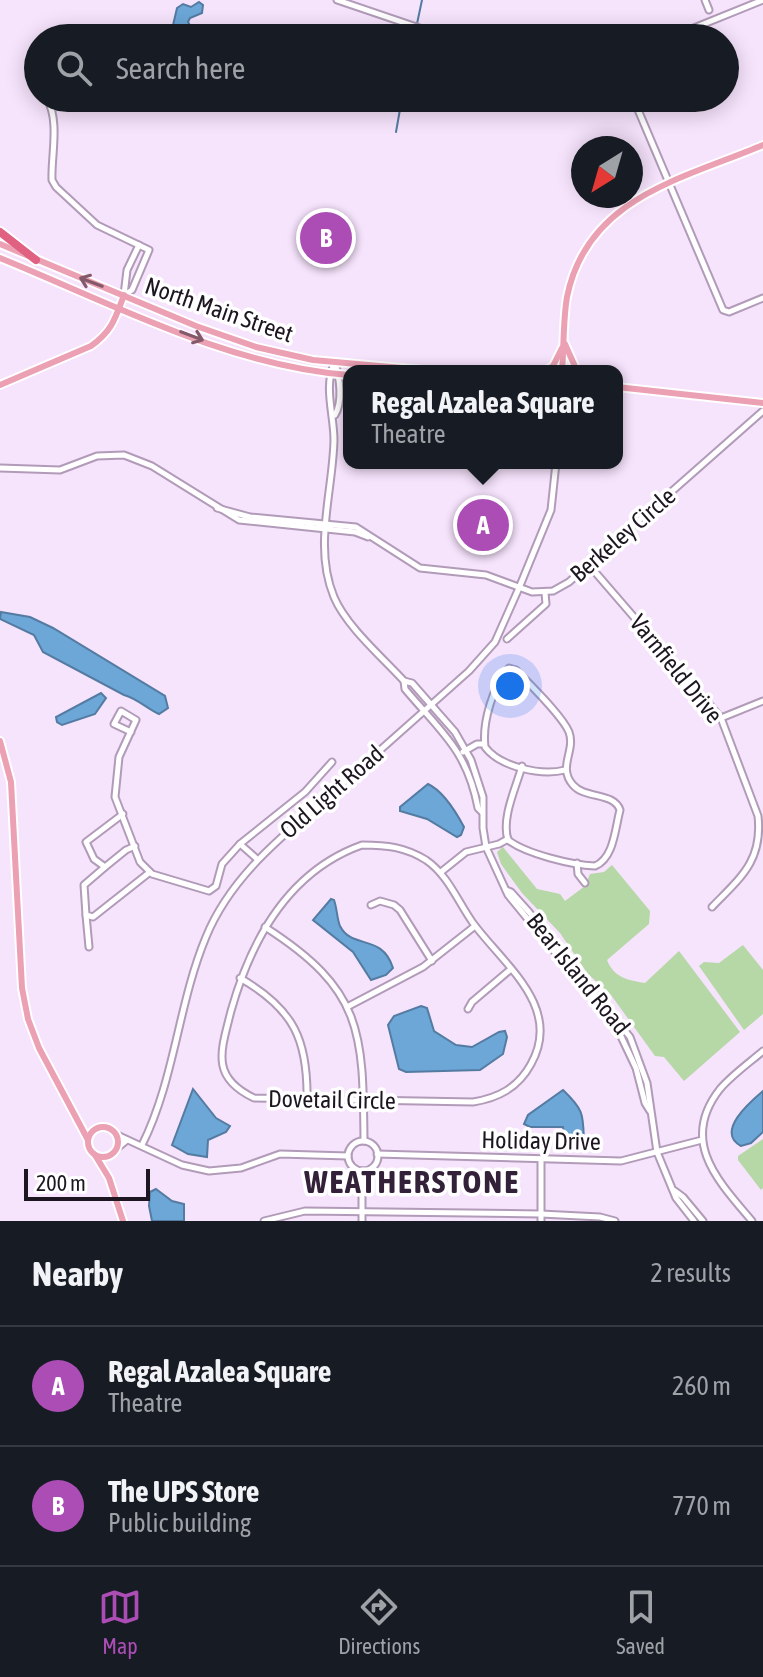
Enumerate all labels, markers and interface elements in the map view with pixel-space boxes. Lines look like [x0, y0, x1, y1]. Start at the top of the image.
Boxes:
search box [24, 24, 739, 112]
icon: search [52, 46, 96, 90]
text: Search here [116, 51, 245, 85]
north arrow [571, 136, 643, 208]
pin: B [300, 208, 352, 268]
street label: North Main Street [142, 272, 297, 347]
one-way arrow [80, 274, 104, 288]
one-way arrow [179, 330, 204, 344]
popup [343, 365, 623, 469]
text: Regal Azalea Square [371, 385, 595, 419]
text: Theatre [371, 419, 446, 449]
street label: Berkeley Circle [565, 482, 680, 587]
pin: A [457, 495, 509, 555]
street label: Varnfield Drive [625, 609, 728, 728]
your location [490, 666, 530, 706]
street label: Old Light Road [275, 740, 389, 844]
street label: Bear Island Road [521, 908, 635, 1040]
street label: Dovetail Circle [268, 1085, 396, 1114]
street label: Holiday Drive [481, 1126, 601, 1155]
district label: WEATHERSTONE [303, 1163, 520, 1200]
scale bar [24, 1165, 150, 1201]
text: 200 m [36, 1170, 86, 1196]
text: Nearby [32, 1254, 123, 1293]
text: 2 results [650, 1258, 731, 1288]
text: Regal Azalea Square [108, 1354, 331, 1388]
text: A [52, 1371, 64, 1401]
text: 260 m [672, 1371, 731, 1401]
text: Theatre [108, 1388, 182, 1418]
text: The UPS Store [108, 1474, 259, 1508]
text: B [52, 1491, 64, 1521]
text: 770 m [672, 1491, 731, 1521]
text: Public building [108, 1508, 251, 1538]
tab: Map [98, 1585, 142, 1659]
tab: Directions [338, 1585, 420, 1659]
tab: Saved [616, 1585, 665, 1659]

